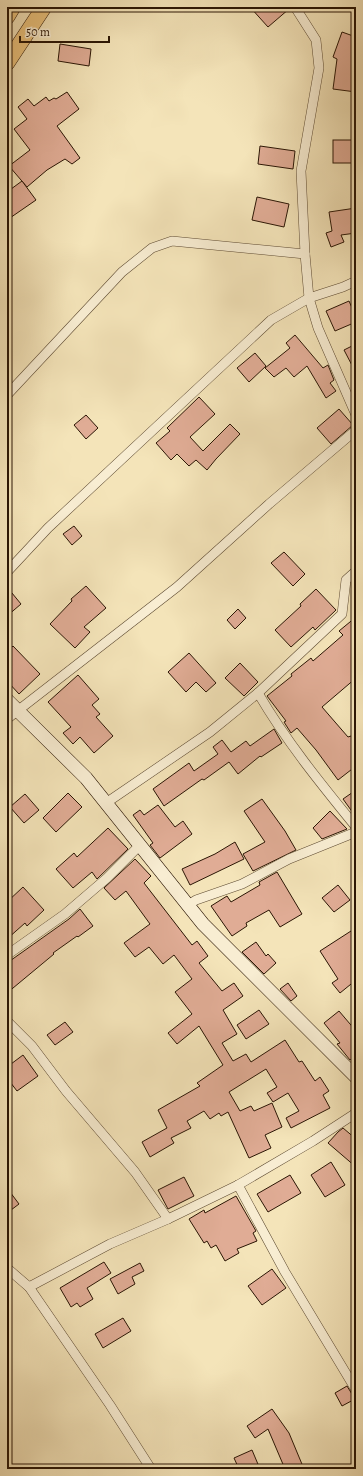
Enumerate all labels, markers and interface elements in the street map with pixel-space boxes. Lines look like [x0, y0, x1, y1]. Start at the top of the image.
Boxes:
scale bar [20, 18, 109, 44]
text: 50 m [26, 24, 50, 40]

